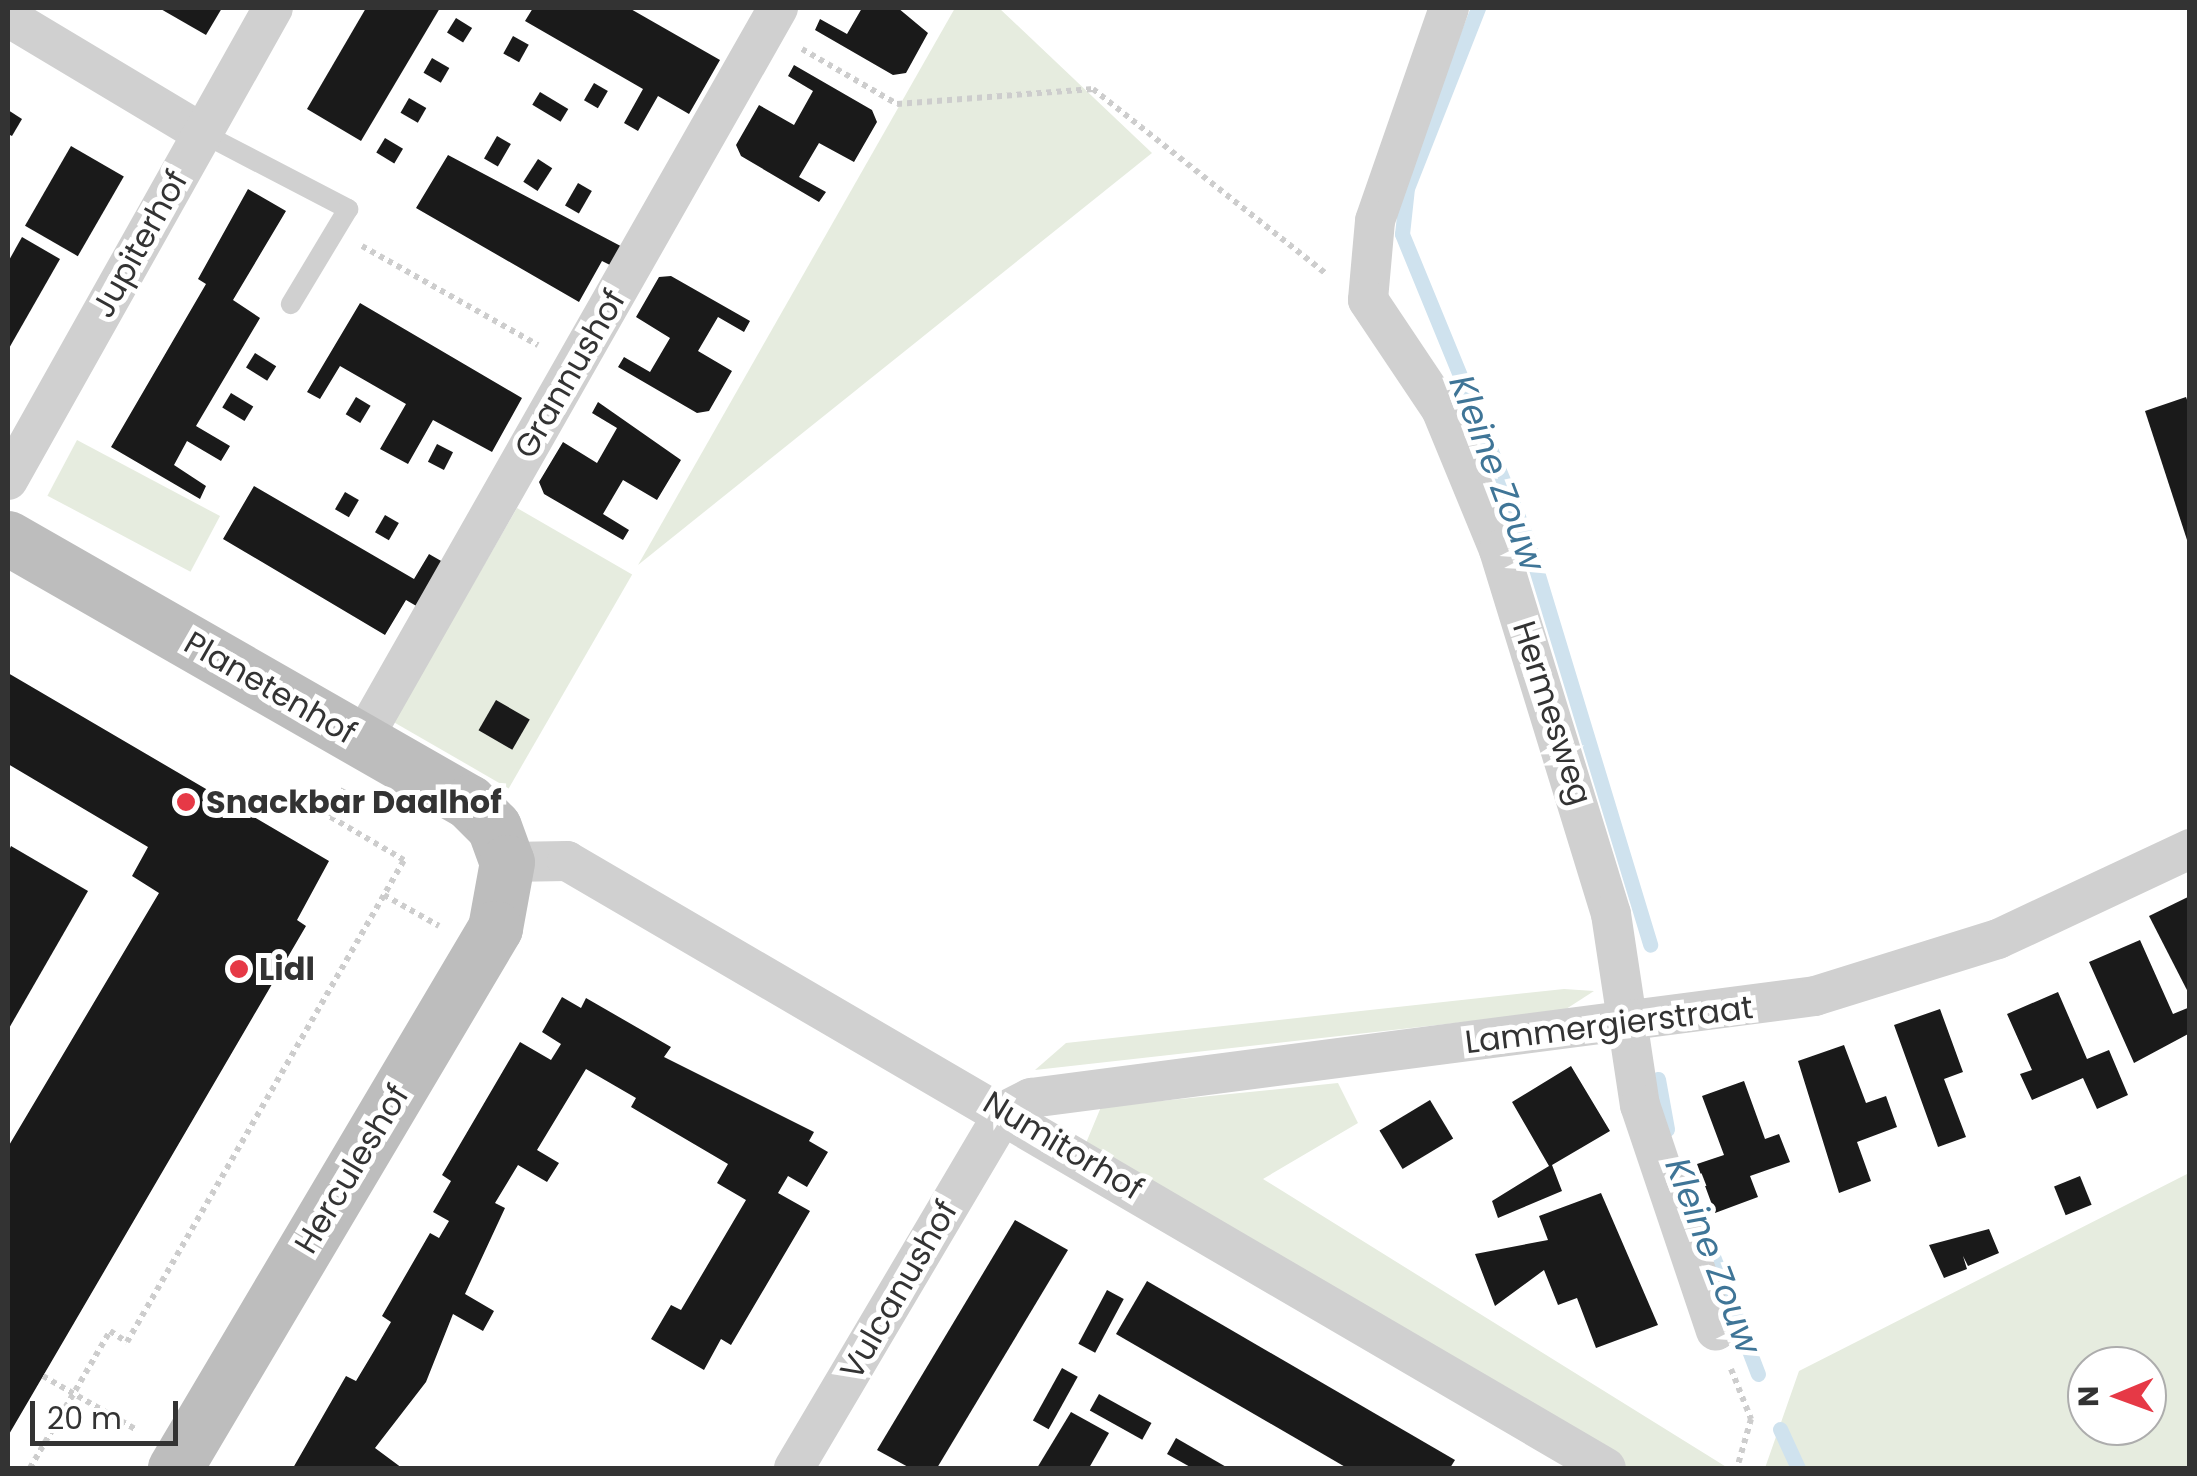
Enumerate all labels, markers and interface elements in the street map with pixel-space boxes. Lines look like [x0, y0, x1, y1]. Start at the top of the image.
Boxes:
street label: Jupiterhof [84, 164, 196, 324]
street label: Grannushof [506, 283, 634, 465]
water label: Kleine Zouw [1440, 369, 1554, 577]
street label: Hermesweg [1504, 616, 1600, 810]
street label: Planetenhof [177, 623, 363, 753]
place label: Snackbar Daalhof [206, 783, 502, 821]
marker: Snackbar Daalhof [175, 791, 197, 813]
place label: Lidl [259, 950, 315, 988]
marker: Lidl [228, 958, 250, 980]
street label: Lammergierstraat [1463, 988, 1755, 1062]
street label: Herculeshof [287, 1078, 417, 1260]
street label: Numitorhof [976, 1083, 1150, 1209]
water label: Kleine Zouw [1656, 1152, 1770, 1360]
street label: Vulcanushof [832, 1194, 966, 1386]
north arrow [2067, 1346, 2167, 1446]
scale bar [35, 1381, 182, 1443]
text: N [2069, 1386, 2108, 1407]
text: 20 m [47, 1397, 122, 1440]

